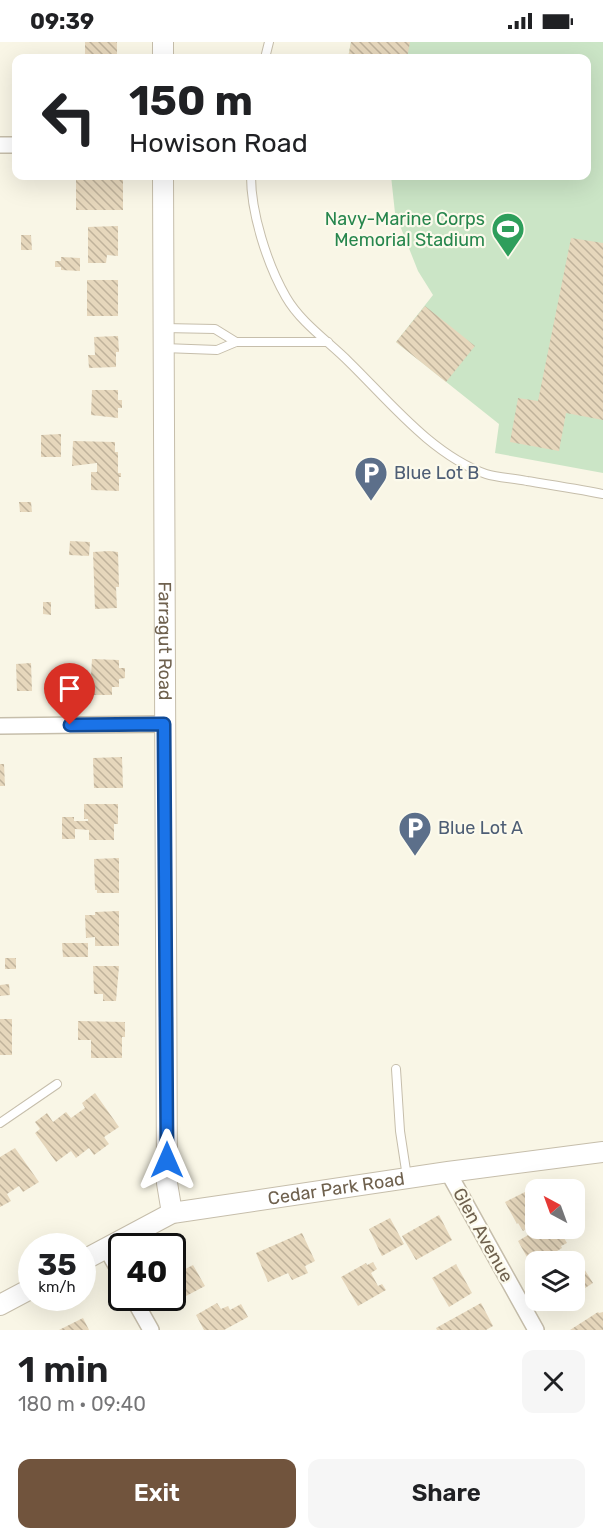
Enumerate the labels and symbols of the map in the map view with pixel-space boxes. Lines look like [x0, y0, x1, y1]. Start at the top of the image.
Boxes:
place label: Navy-Marine Corps Memorial Stadium [325, 208, 485, 251]
sports icon: Navy-Marine Corps Memorial Stadium [490, 211, 526, 258]
parking icon: Blue Lot B [353, 455, 389, 502]
place label: Blue Lot B [394, 462, 479, 484]
street label: Farragut Road [154, 581, 176, 701]
pin [44, 663, 95, 725]
parking icon: Blue Lot A [397, 810, 433, 857]
place label: Blue Lot A [438, 817, 523, 839]
position arrow [135, 1128, 199, 1192]
street label: Cedar Park Road [266, 1168, 406, 1210]
north arrow [525, 1179, 585, 1239]
street label: Glen Avenue [448, 1184, 518, 1286]
speed limit sign: 40 [108, 1233, 186, 1311]

